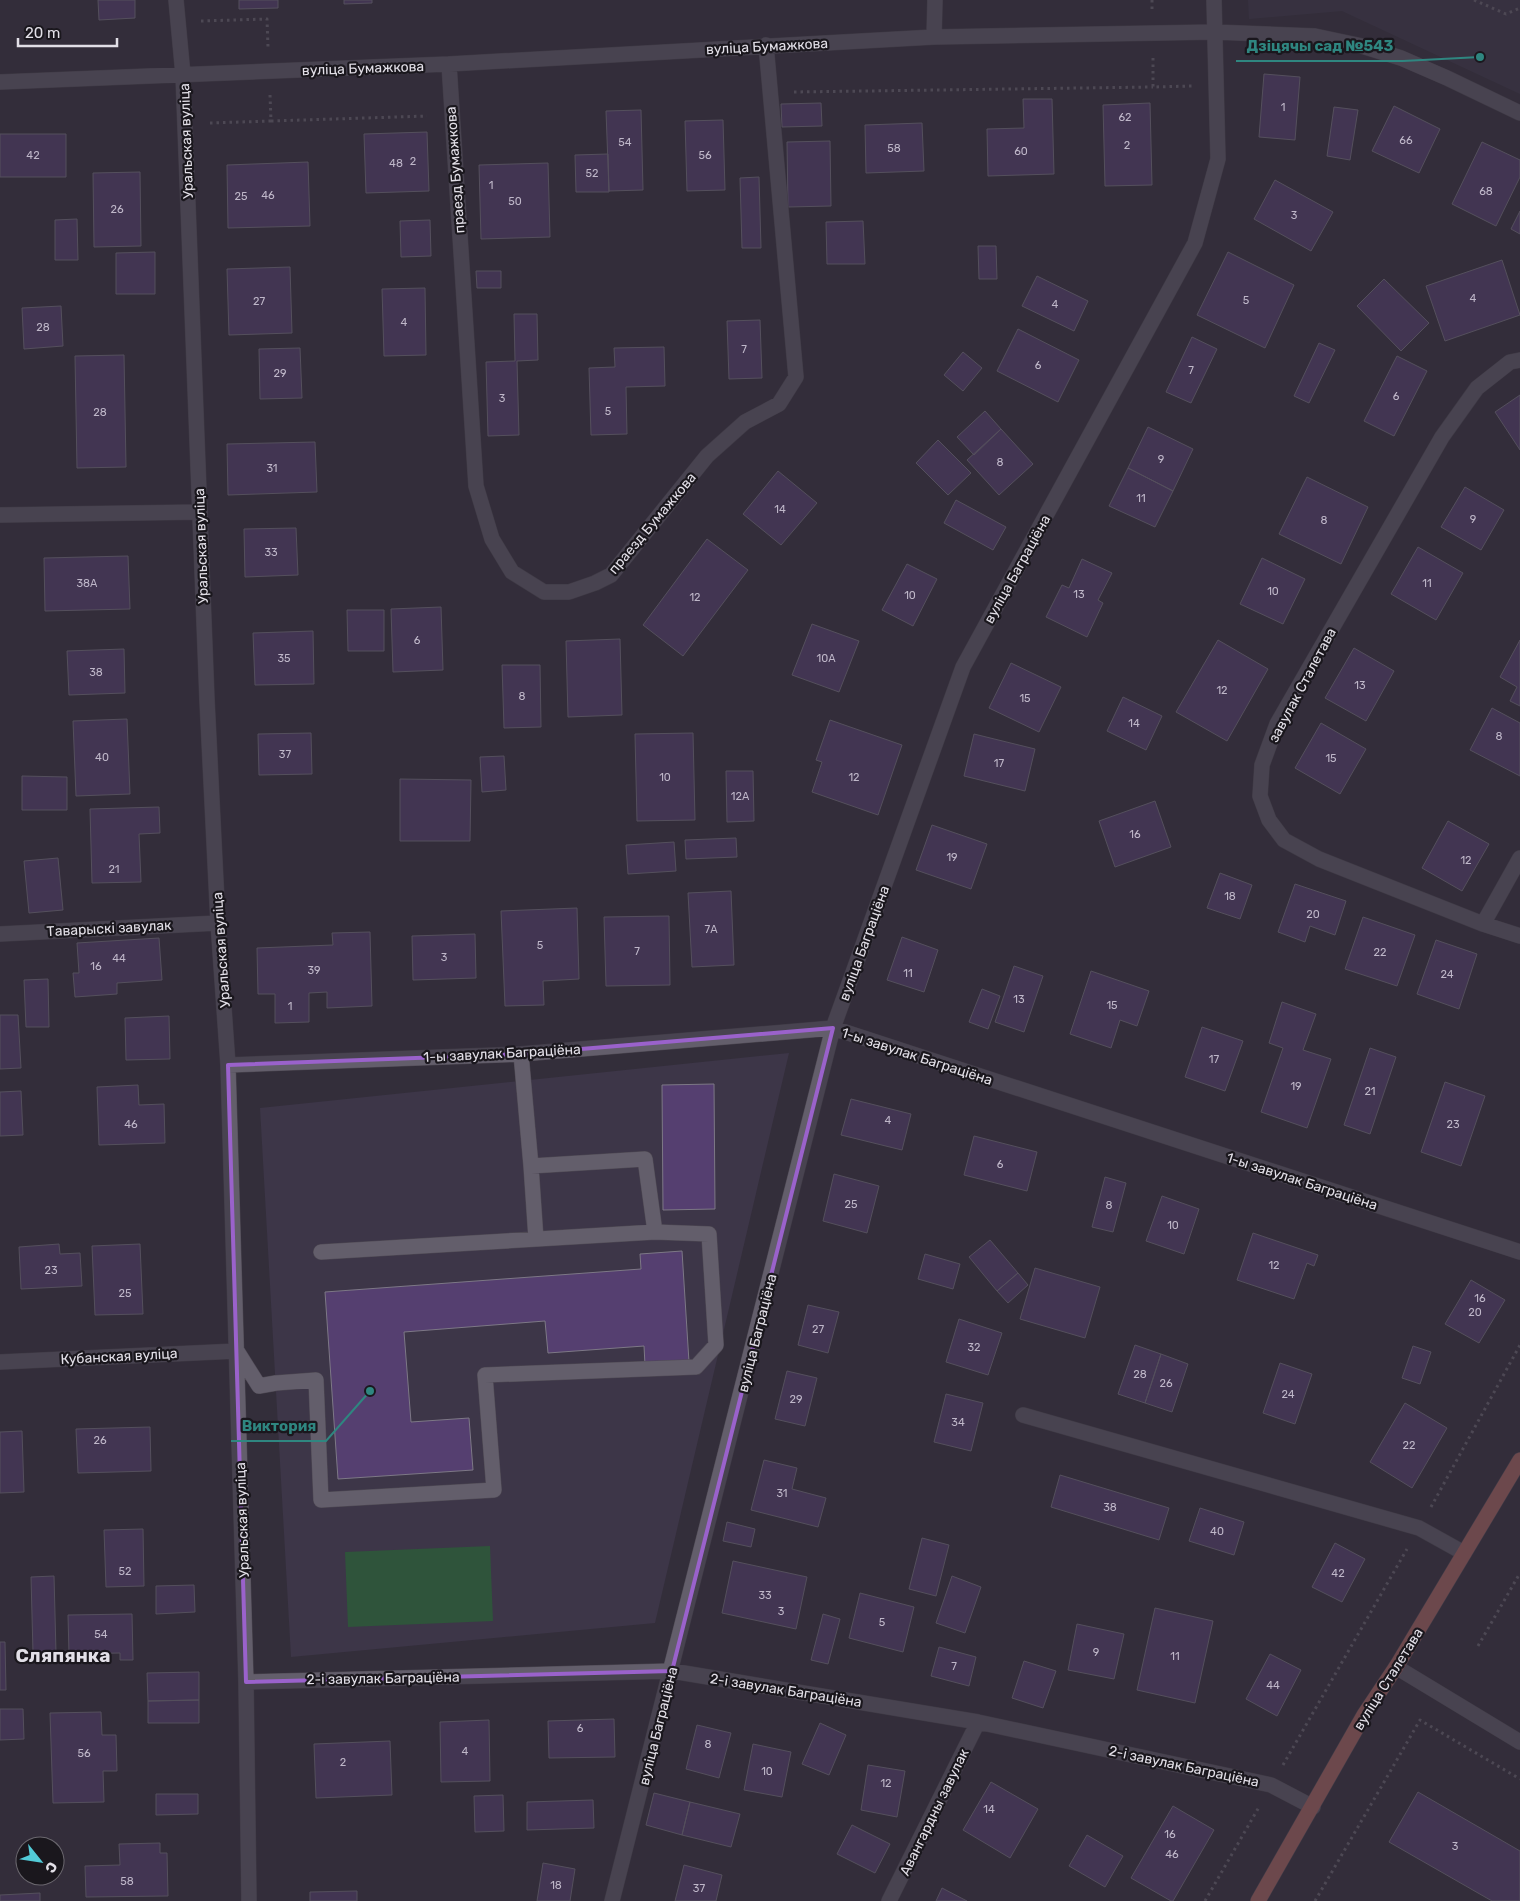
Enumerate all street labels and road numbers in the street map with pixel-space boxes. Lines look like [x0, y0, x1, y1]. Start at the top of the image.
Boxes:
street label: вуліца Бумажкова [706, 35, 829, 58]
street label: вуліца Бумажкова [302, 58, 424, 79]
street label: Уральская вуліца [176, 83, 197, 199]
street label: праезд Бумажкова [443, 106, 468, 234]
street label: праезд Бумажкова [605, 469, 700, 577]
street label: Уральская вуліца [191, 488, 212, 604]
street label: вуліца Баграціёна [981, 512, 1054, 626]
street label: завулак Сталетава [1265, 625, 1340, 745]
street label: вуліца Баграціёна [836, 883, 893, 1003]
street label: Уральская вуліца [209, 892, 234, 1008]
street label: Таварыскі завулак [46, 917, 172, 940]
street label: 1-ы завулак Баграціёна [839, 1024, 995, 1089]
street label: 1-ы завулак Баграціёна [423, 1041, 581, 1066]
street label: 1-ы завулак Баграціёна [1224, 1149, 1380, 1214]
street label: вуліца Баграціёна [735, 1272, 780, 1394]
street label: Кубанская вуліца [60, 1345, 178, 1368]
street label: Уральская вуліца [232, 1462, 253, 1578]
street label: вуліца Сталетава [1350, 1625, 1427, 1733]
street label: вуліца Баграціёна [636, 1665, 681, 1787]
street label: 2-і завулак Баграціёна [306, 1669, 460, 1688]
street label: 2-і завулак Баграціёна [709, 1670, 863, 1711]
street label: 2-і завулак Баграціёна [1107, 1742, 1261, 1791]
street label: Авангардны завулак [896, 1746, 973, 1879]

